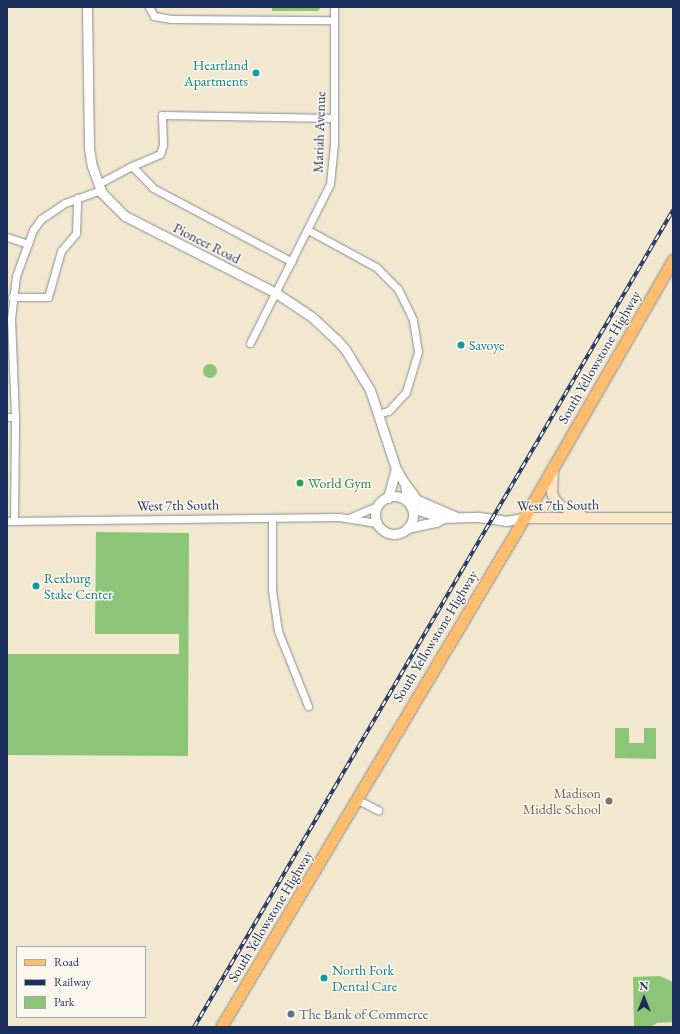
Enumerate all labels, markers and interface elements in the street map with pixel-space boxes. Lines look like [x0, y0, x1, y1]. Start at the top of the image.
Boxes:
place label: Heartland Apartments [184, 57, 248, 90]
marker: Heartland Apartments [251, 68, 261, 78]
street label: Mariah Avenue [309, 91, 329, 173]
street label: Pioneer Road [171, 219, 243, 267]
street label: South Yellowstone Highway [554, 288, 644, 426]
place label: Savoye [469, 337, 504, 353]
marker: Savoye [456, 340, 466, 350]
place label: World Gym [308, 475, 372, 491]
marker: World Gym [295, 478, 305, 488]
street label: West 7th South [137, 496, 219, 514]
street label: West 7th South [517, 496, 599, 514]
street label: South Yellowstone Highway [389, 567, 481, 705]
place label: Rexburg Stake Center [44, 570, 113, 602]
marker: Rexburg Stake Center [31, 581, 41, 591]
place label: Madison Middle School [523, 785, 601, 818]
marker: Madison Middle School [604, 796, 614, 806]
street label: South Yellowstone Highway [224, 847, 316, 985]
legend [16, 946, 146, 1018]
text: Road [54, 954, 79, 970]
place label: North Fork Dental Care [332, 962, 397, 994]
marker: North Fork Dental Care [319, 973, 329, 983]
text: Railway [54, 974, 91, 990]
north arrow [624, 978, 664, 1018]
text: N [640, 979, 648, 993]
text: Park [54, 994, 74, 1010]
place label: The Bank of Commerce [299, 1006, 428, 1022]
marker: The Bank of Commerce [286, 1009, 296, 1019]

